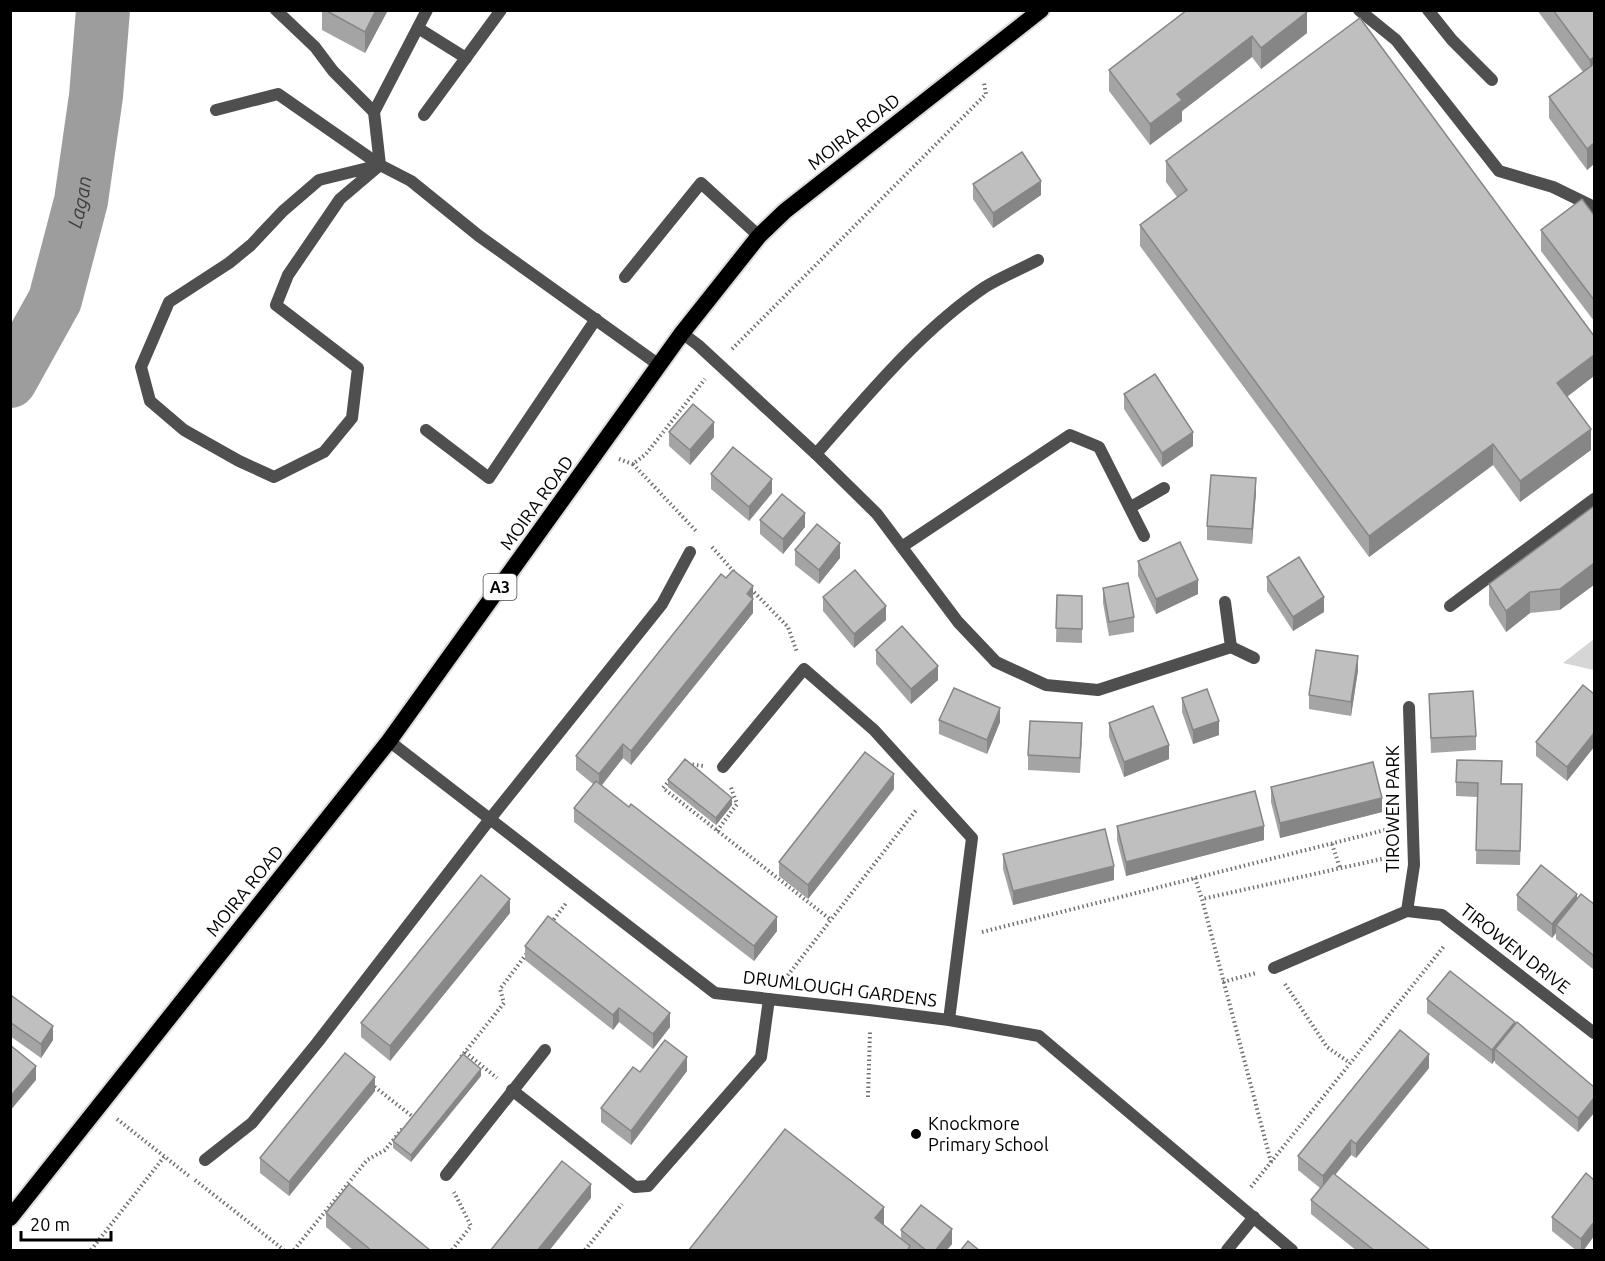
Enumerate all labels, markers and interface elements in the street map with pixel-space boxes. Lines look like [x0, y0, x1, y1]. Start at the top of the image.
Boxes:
street label: MOIRA ROAD [803, 89, 903, 173]
water label: Lagan [62, 174, 95, 230]
street label: MOIRA ROAD [495, 452, 577, 553]
road number: A3 [484, 574, 516, 600]
street label: TIROWEN PARK [1382, 745, 1402, 873]
street label: MOIRA ROAD [201, 841, 287, 940]
street label: TIROWEN DRIVE [1457, 899, 1574, 997]
street label: DRUMLOUGH GARDENS [742, 966, 938, 1010]
place label: Knockmore Primary School [928, 1113, 1049, 1154]
marker: Knockmore Primary School [909, 1127, 923, 1141]
scale bar [21, 1204, 111, 1242]
text: 20 m [30, 1214, 70, 1234]

